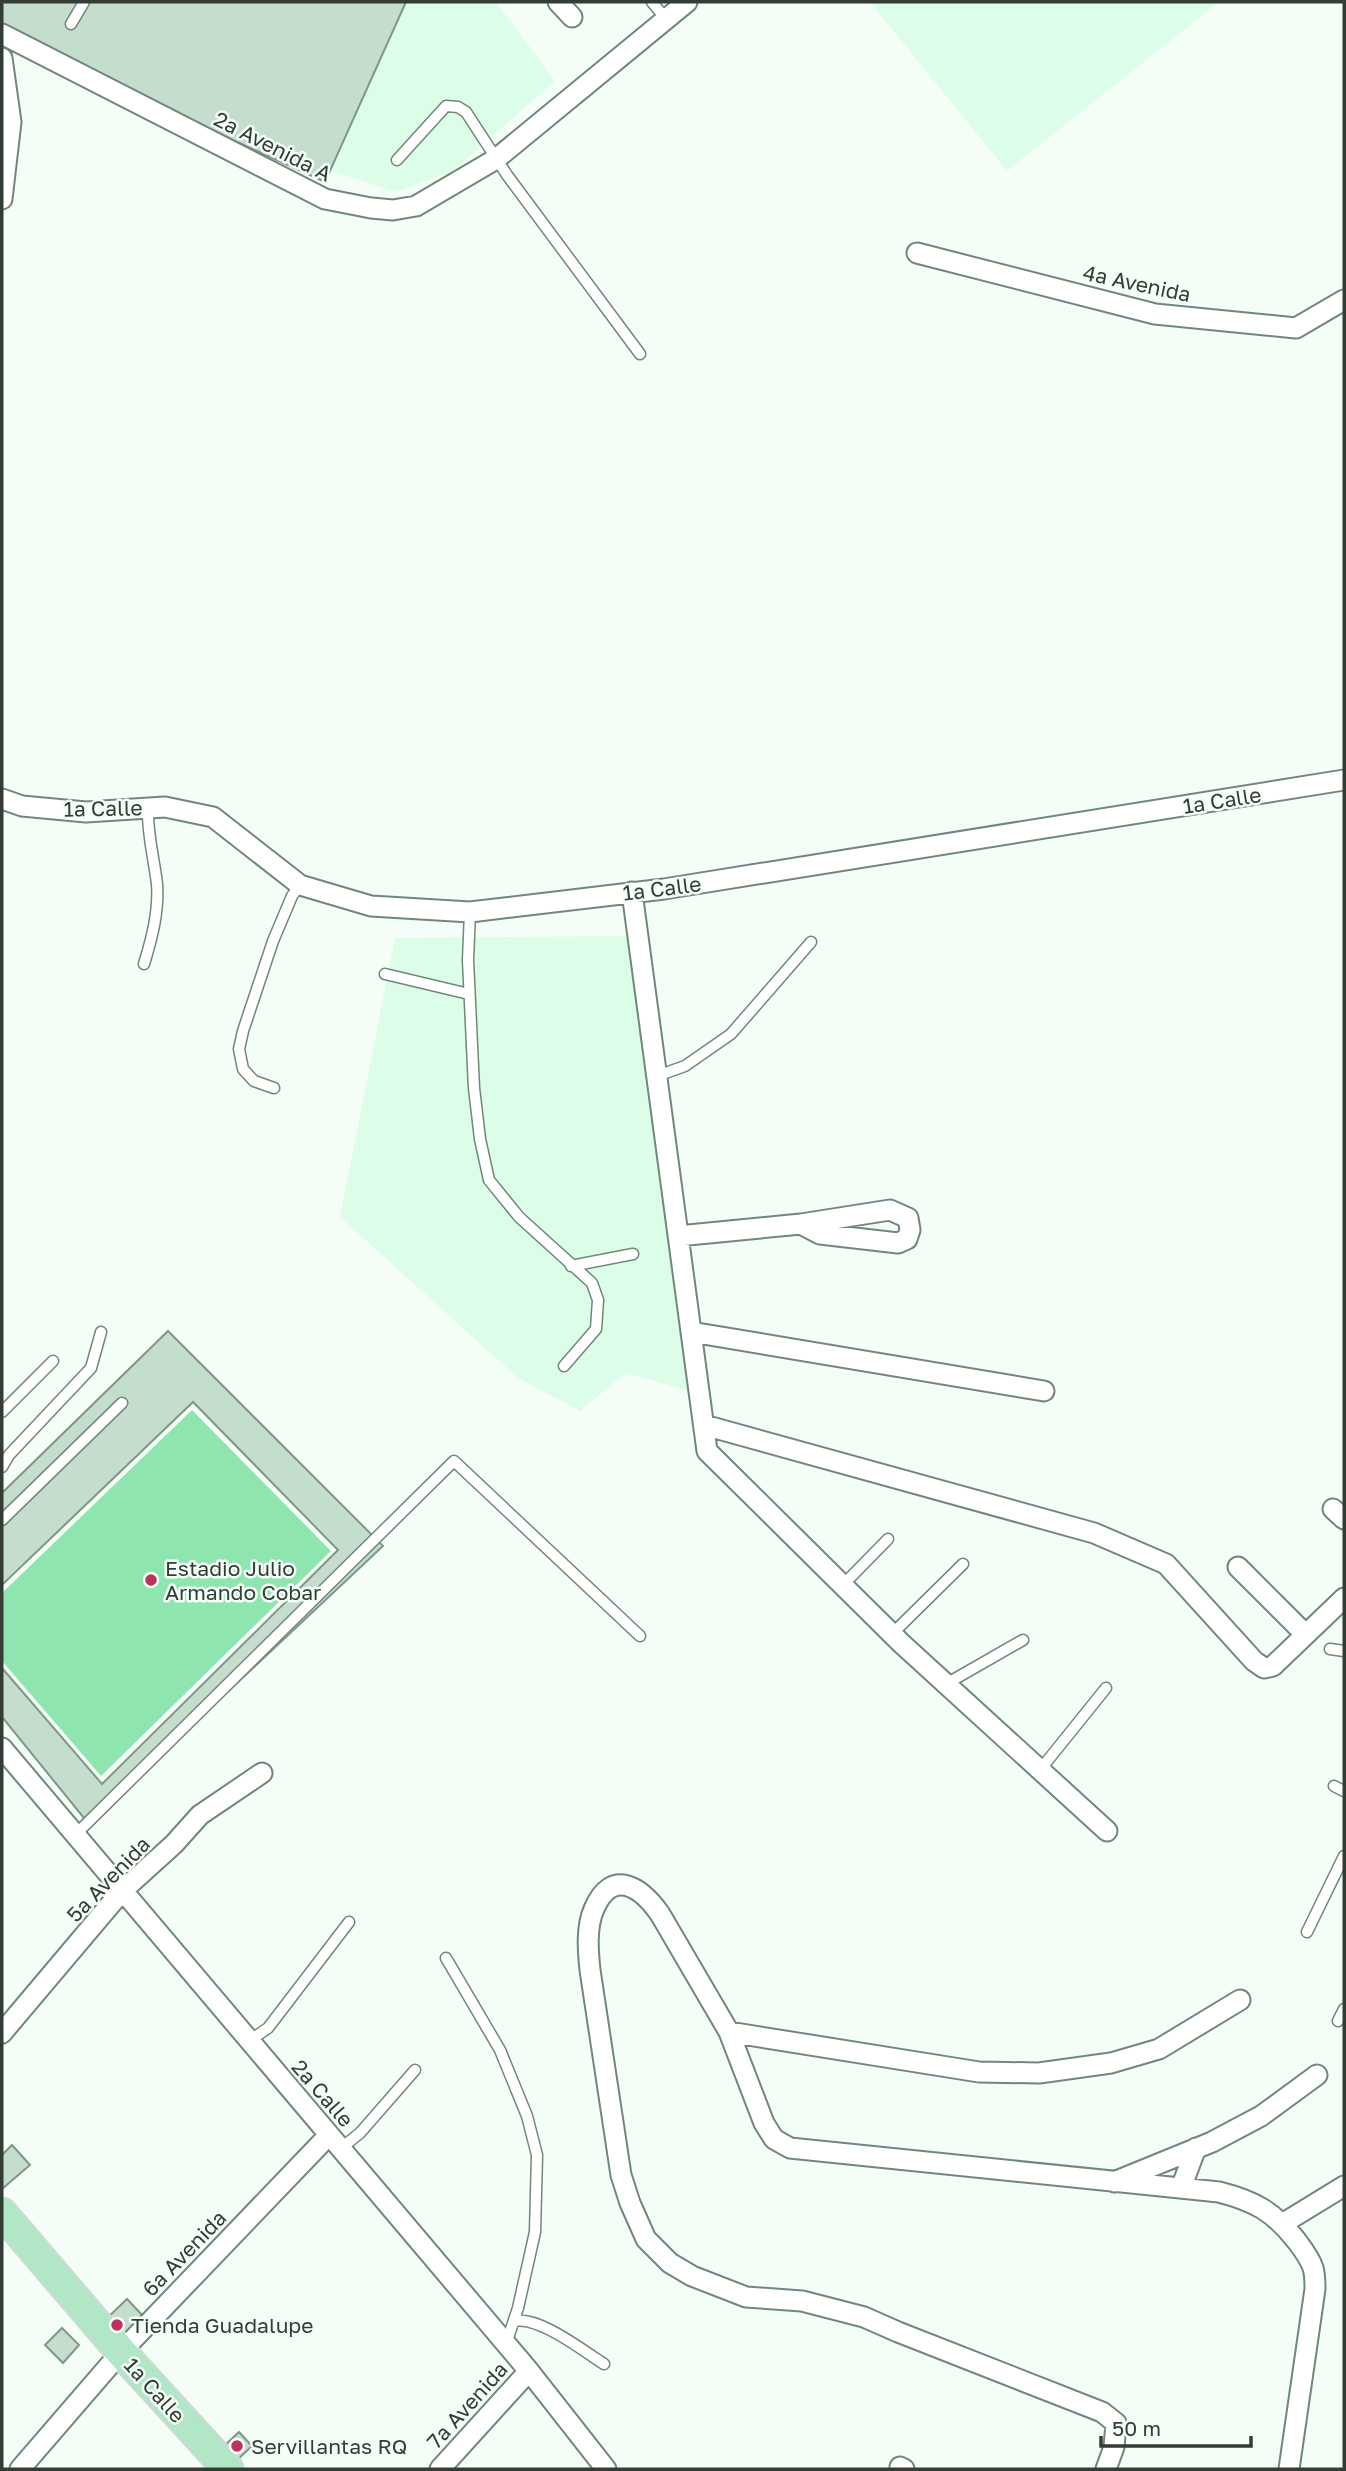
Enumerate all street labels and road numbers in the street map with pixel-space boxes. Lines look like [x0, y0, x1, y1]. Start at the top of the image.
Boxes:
street label: 2a Avenida A [210, 105, 336, 187]
street label: 4a Avenida [1081, 259, 1193, 307]
street label: 1a Calle [1181, 781, 1263, 819]
street label: 1a Calle [63, 794, 143, 822]
street label: 1a Calle [621, 870, 703, 906]
street label: 5a Avenida [61, 1831, 155, 1927]
street label: 2a Calle [287, 2054, 359, 2132]
street label: 6a Avenida [137, 2205, 231, 2301]
street label: 1a Calle [119, 2352, 191, 2428]
street label: 7a Avenida [421, 2356, 513, 2454]

